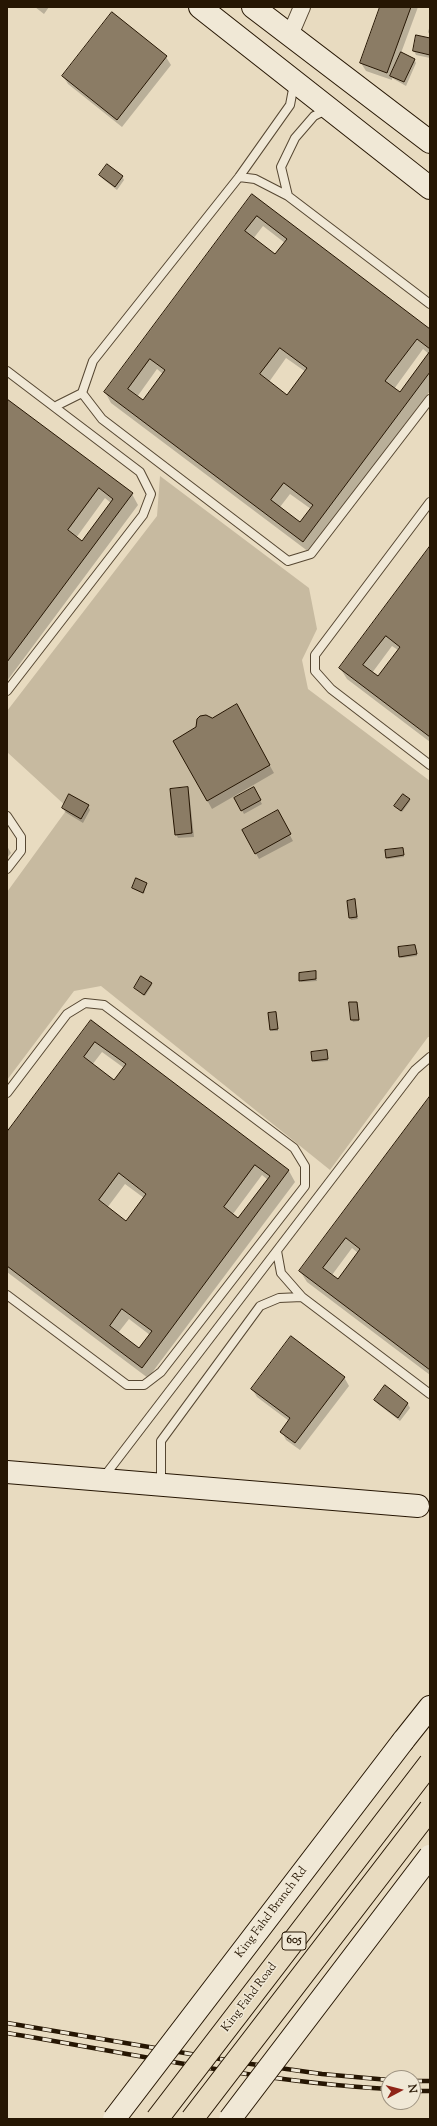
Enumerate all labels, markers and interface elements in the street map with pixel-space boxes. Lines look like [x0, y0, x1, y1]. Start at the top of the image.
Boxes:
street label: King Fahd Branch Rd [233, 1865, 311, 1961]
road number: 605 [282, 1932, 306, 1950]
street label: King Fahd Road [219, 1961, 281, 2035]
north arrow [381, 2070, 421, 2110]
text: N [403, 2083, 420, 2094]

